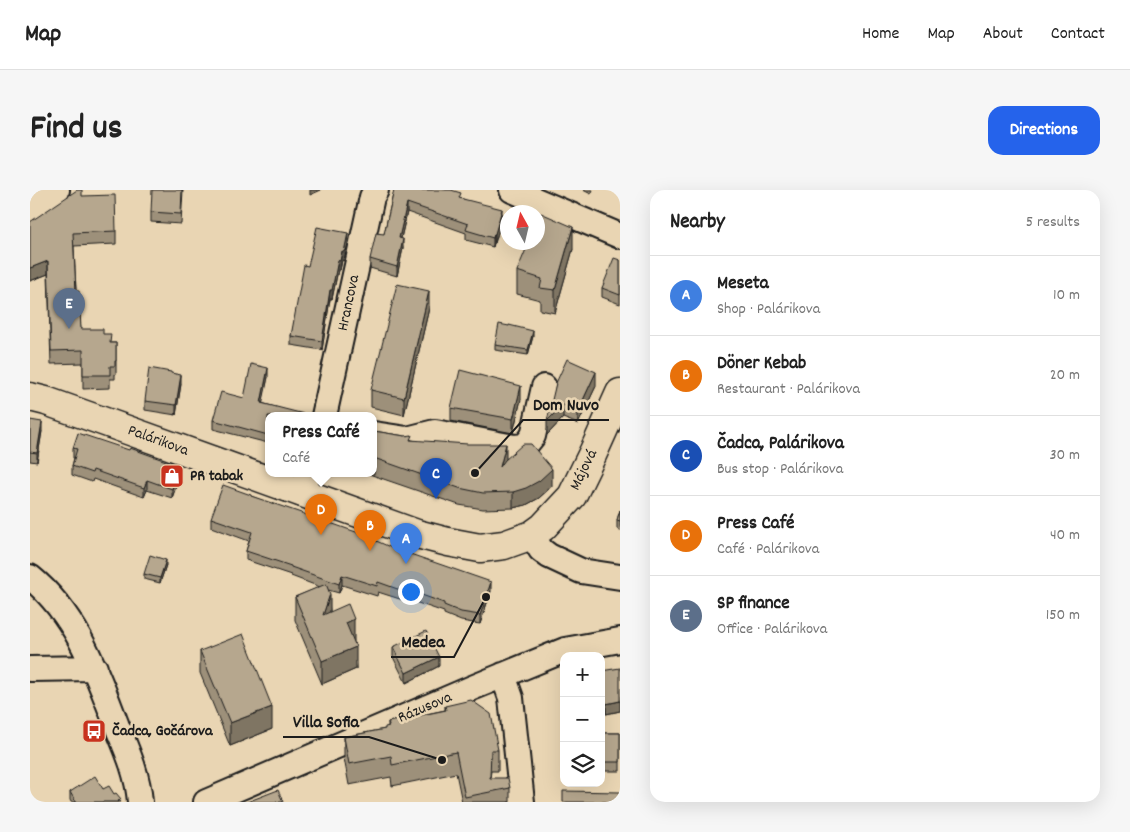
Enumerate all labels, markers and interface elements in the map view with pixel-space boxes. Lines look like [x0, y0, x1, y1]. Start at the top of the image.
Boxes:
text: Map [25, 18, 61, 52]
text: Home [862, 22, 899, 47]
text: Map [927, 22, 955, 47]
text: About [983, 22, 1023, 47]
text: Contact [1051, 22, 1105, 47]
text: Find us [30, 105, 122, 155]
button: Directions [988, 106, 1100, 155]
north arrow [500, 205, 545, 250]
text: Nearby [670, 208, 725, 238]
text: 5 results [1026, 211, 1080, 234]
text: Meseta [717, 271, 769, 298]
street label: Hrancova [332, 272, 366, 333]
text: A [682, 284, 690, 307]
text: 10 m [1053, 284, 1080, 307]
pin: E [53, 288, 85, 329]
text: Shop · Palárikova [717, 298, 820, 321]
text: Döner Kebab [717, 351, 806, 378]
text: B [682, 364, 690, 387]
text: 20 m [1050, 364, 1080, 387]
text: Restaurant · Palárikova [717, 378, 860, 401]
callout: Dom Nuvo [523, 387, 609, 420]
text: Dom Nuvo [533, 394, 599, 419]
popup [265, 412, 377, 477]
street label: Palárikova [124, 419, 192, 463]
text: Press Café [282, 420, 360, 447]
text: Čadca, Palárikova [717, 431, 844, 458]
text: C [682, 444, 690, 467]
text: 30 m [1050, 444, 1080, 467]
street label: Májová [564, 445, 604, 495]
text: Café [282, 447, 310, 470]
pin: C [420, 458, 452, 499]
text: Bus stop · Palárikova [717, 458, 843, 481]
shop icon: PR tabak [159, 463, 185, 489]
place label: PR tabak [190, 465, 244, 488]
pin: D [305, 494, 337, 535]
pin: B [354, 510, 386, 551]
text: Press Café [717, 511, 795, 538]
pin: A [390, 523, 422, 564]
text: D [682, 524, 690, 547]
text: 40 m [1050, 524, 1080, 547]
text: Café · Palárikova [717, 538, 819, 561]
your location [398, 579, 424, 605]
text: SP finance [717, 591, 790, 618]
text: E [682, 604, 690, 627]
text: 150 m [1046, 604, 1080, 627]
text: Office · Palárikova [717, 618, 827, 641]
callout: Medea [391, 624, 454, 657]
text: Medea [401, 631, 445, 656]
map controls [560, 652, 605, 787]
button: + [560, 652, 605, 697]
street label: Rázusova [394, 686, 456, 730]
button: − [560, 697, 605, 742]
callout: Villa Sofia [283, 704, 369, 737]
text: Villa Sofia [293, 711, 359, 736]
bus stop icon: Čadca, Gočárova [81, 718, 107, 744]
place label: Čadca, Gočárova [112, 720, 214, 743]
button: layers [560, 742, 605, 787]

